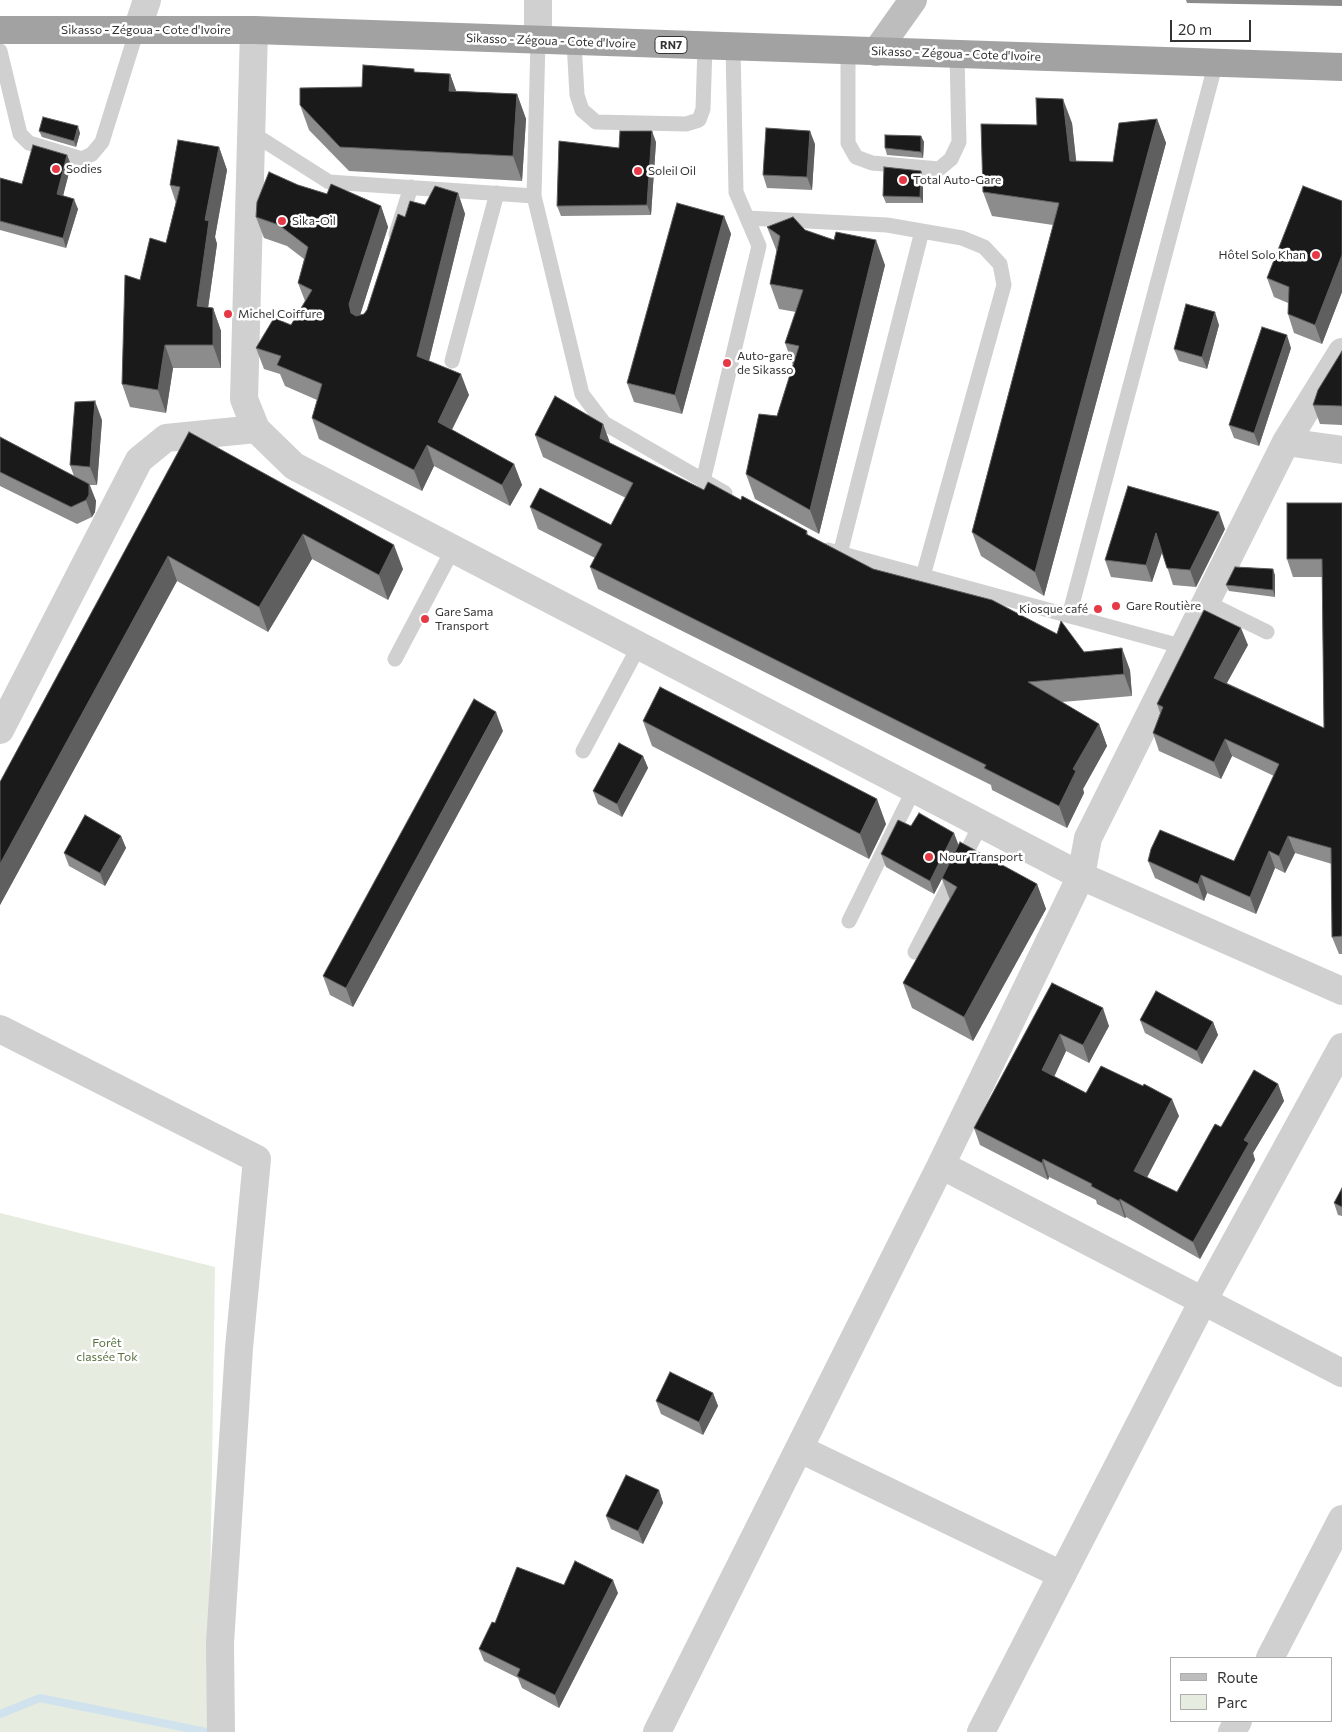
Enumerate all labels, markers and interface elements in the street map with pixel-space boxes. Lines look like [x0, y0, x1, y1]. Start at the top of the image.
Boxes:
scale bar [1172, 10, 1253, 42]
text: 20 m [1178, 20, 1212, 38]
street label: Sikasso - Zégoua - Cote d'Ivoire [61, 23, 231, 37]
street label: Sikasso - Zégoua - Cote d'Ivoire [466, 31, 636, 51]
road number: RN7 [655, 36, 687, 54]
street label: Sikasso - Zégoua - Cote d'Ivoire [871, 44, 1041, 64]
place label: Sodies [66, 162, 102, 176]
marker: Sodies [50, 163, 62, 175]
place label: Soleil Oil [648, 164, 696, 178]
marker: Soleil Oil [632, 165, 644, 177]
place label: Total Auto-Gare [913, 173, 1001, 187]
marker: Total Auto-Gare [897, 174, 909, 186]
place label: Sika-Oil [292, 214, 336, 228]
marker: Sika-Oil [276, 215, 288, 227]
place label: Hôtel Solo Khan [1219, 248, 1306, 262]
marker: Hôtel Solo Khan [1310, 249, 1322, 261]
place label: Michel Coiffure [238, 307, 322, 321]
marker: Michel Coiffure [222, 308, 234, 320]
place label: Auto-gare de Sikasso [737, 349, 794, 377]
marker: Auto-gare de Sikasso [721, 357, 733, 369]
place label: Gare Routière [1126, 599, 1201, 613]
marker: Gare Routière [1110, 600, 1122, 612]
place label: Kiosque café [1019, 602, 1088, 616]
marker: Kiosque café [1092, 603, 1104, 615]
place label: Gare Sama Transport [435, 605, 493, 633]
marker: Gare Sama Transport [419, 613, 431, 625]
place label: Nour Transport [939, 850, 1023, 864]
marker: Nour Transport [923, 851, 935, 863]
park label: Forêt classée Tok [76, 1336, 138, 1364]
legend [1170, 1657, 1332, 1722]
text: Route [1217, 1668, 1258, 1686]
text: Parc [1217, 1693, 1247, 1711]

